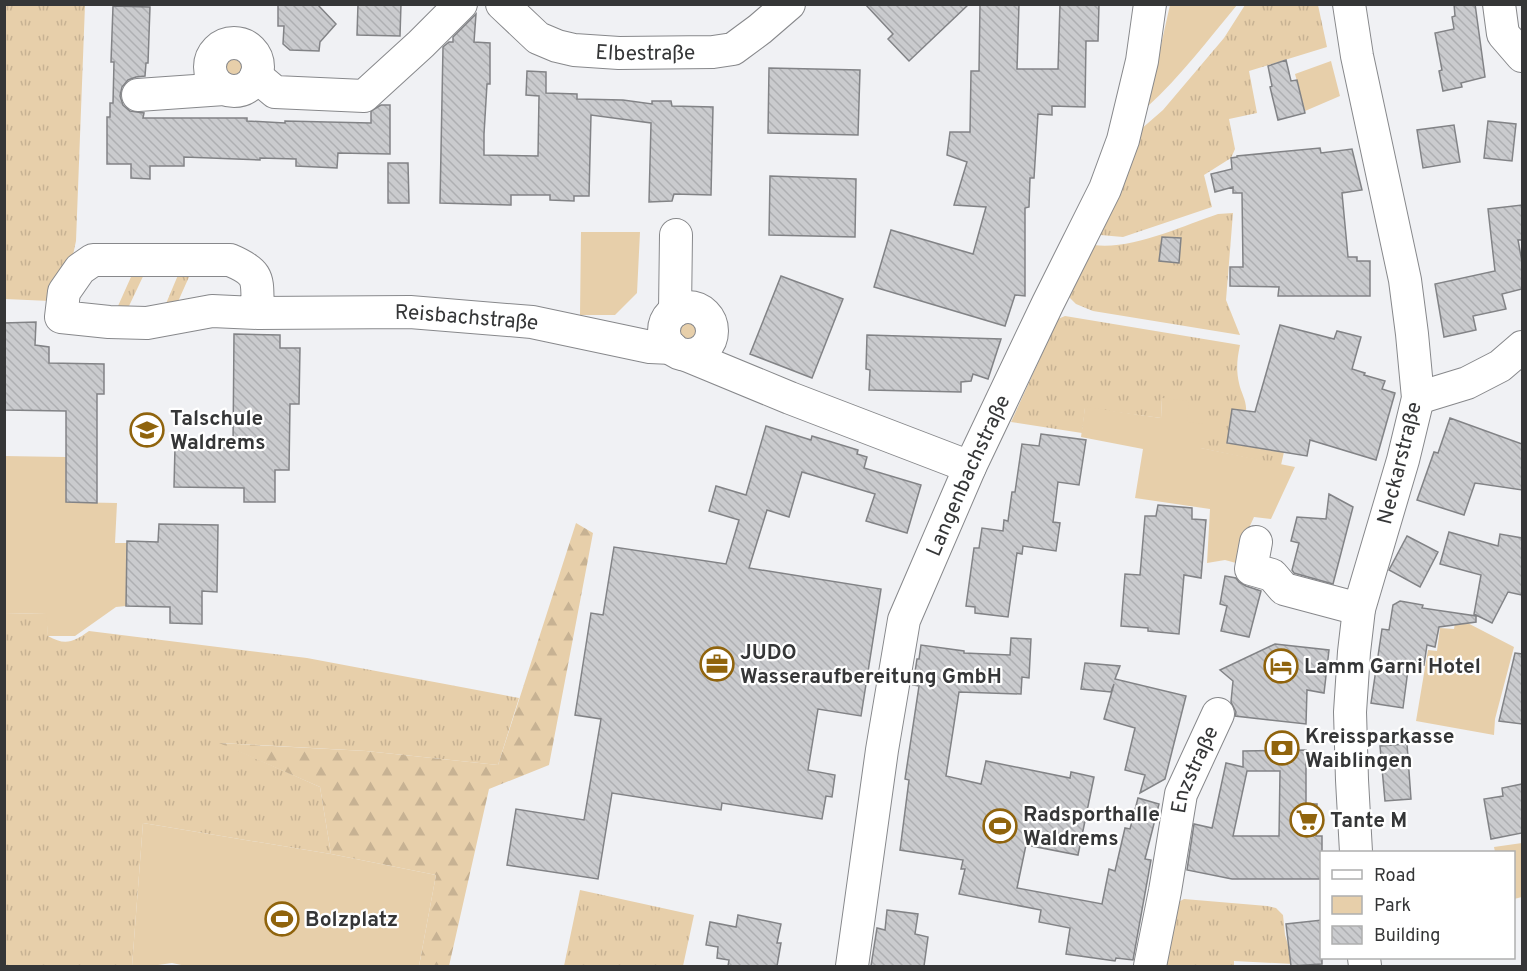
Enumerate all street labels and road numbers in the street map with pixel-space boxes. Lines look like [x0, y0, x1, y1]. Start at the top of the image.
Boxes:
street label: Elbestraße [594, 39, 695, 68]
street label: Reisbachstraße [395, 300, 541, 338]
street label: Langenbachstraße [921, 391, 1017, 561]
street label: Neckarstraße [1372, 399, 1429, 527]
street label: Enzstraße [1166, 722, 1226, 816]

